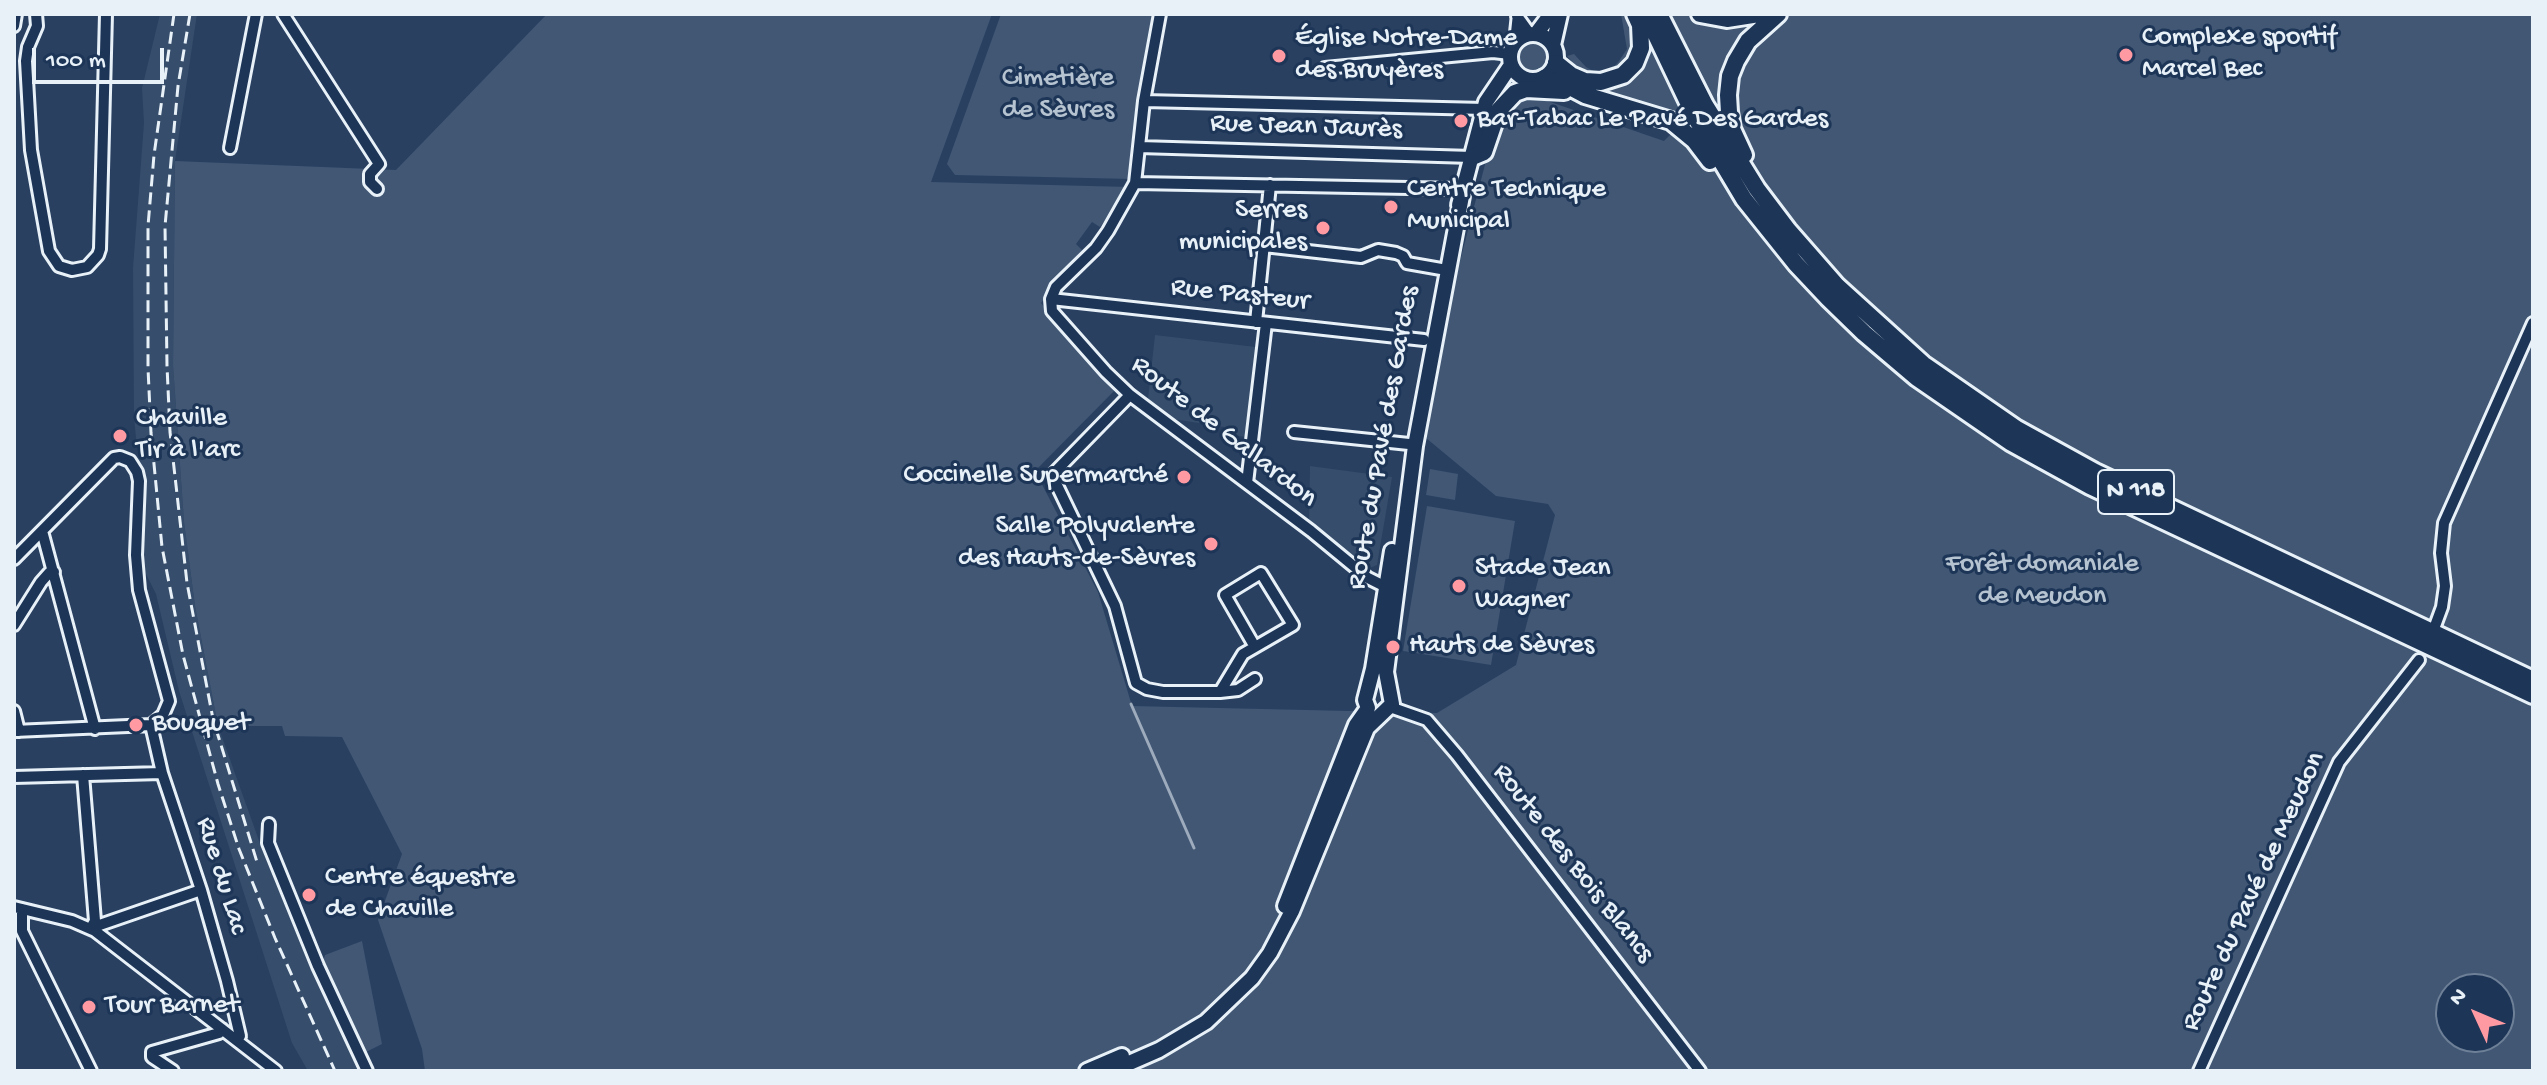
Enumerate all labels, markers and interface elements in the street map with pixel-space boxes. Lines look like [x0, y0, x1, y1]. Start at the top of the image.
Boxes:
place label: Complexe sportif Marcel Bec [2142, 22, 2336, 88]
place label: Église Notre-Dame des Bruyères [1295, 23, 1518, 89]
scale bar [36, 32, 168, 82]
marker: Complexe sportif Marcel Bec [2117, 46, 2135, 64]
text: 100 m [46, 47, 106, 76]
marker: Église Notre-Dame des Bruyères [1270, 47, 1288, 65]
park label: Cimetière de Sèvres [1002, 63, 1114, 129]
place label: Bar-Tabac Le Pavé Des Gardes [1477, 104, 1828, 138]
street label: Rue Jean Jaurès [1210, 108, 1402, 148]
marker: Bar-Tabac Le Pavé Des Gardes [1452, 112, 1470, 130]
place label: Centre Technique Municipal [1407, 174, 1606, 240]
place label: Serres municipales [1179, 195, 1307, 261]
marker: Centre Technique Municipal [1382, 198, 1400, 216]
marker: Serres municipales [1314, 219, 1332, 237]
street label: Rue Pasteur [1169, 272, 1311, 320]
street label: Route du Pavé des Gardes [1342, 284, 1428, 592]
street label: Route de Gallardon [1123, 350, 1323, 516]
place label: Chaville Tir à l'arc [136, 403, 240, 469]
marker: Chaville Tir à l'arc [111, 427, 129, 445]
place label: Coccinelle Supermarché [903, 460, 1168, 494]
marker: Coccinelle Supermarché [1175, 468, 1193, 486]
road number: N 118 [2098, 470, 2174, 514]
place label: Salle Polyvalente des Hauts-de-Sèvres [958, 511, 1195, 577]
marker: Salle Polyvalente des Hauts-de-Sèvres [1202, 535, 1220, 553]
park label: Forêt domaniale de Meudon [1945, 549, 2139, 615]
place label: Stade Jean Wagner [1475, 553, 1611, 619]
marker: Stade Jean Wagner [1450, 577, 1468, 595]
place label: Hauts de Sèvres [1409, 630, 1594, 664]
marker: Hauts de Sèvres [1384, 638, 1402, 656]
place label: Bouquet [152, 708, 250, 742]
marker: Bouquet [127, 716, 145, 734]
street label: Route du Pavé de Meudon [2175, 747, 2335, 1037]
street label: Route des Bois Blancs [1484, 758, 1660, 970]
street label: Rue du Lac [186, 814, 254, 938]
place label: Centre équestre de Chaville [325, 862, 515, 928]
marker: Centre équestre de Chaville [300, 886, 318, 904]
north arrow [2435, 973, 2515, 1053]
text: N [2445, 984, 2474, 1012]
place label: Tour Barnet [105, 990, 239, 1024]
marker: Tour Barnet [80, 998, 98, 1016]

